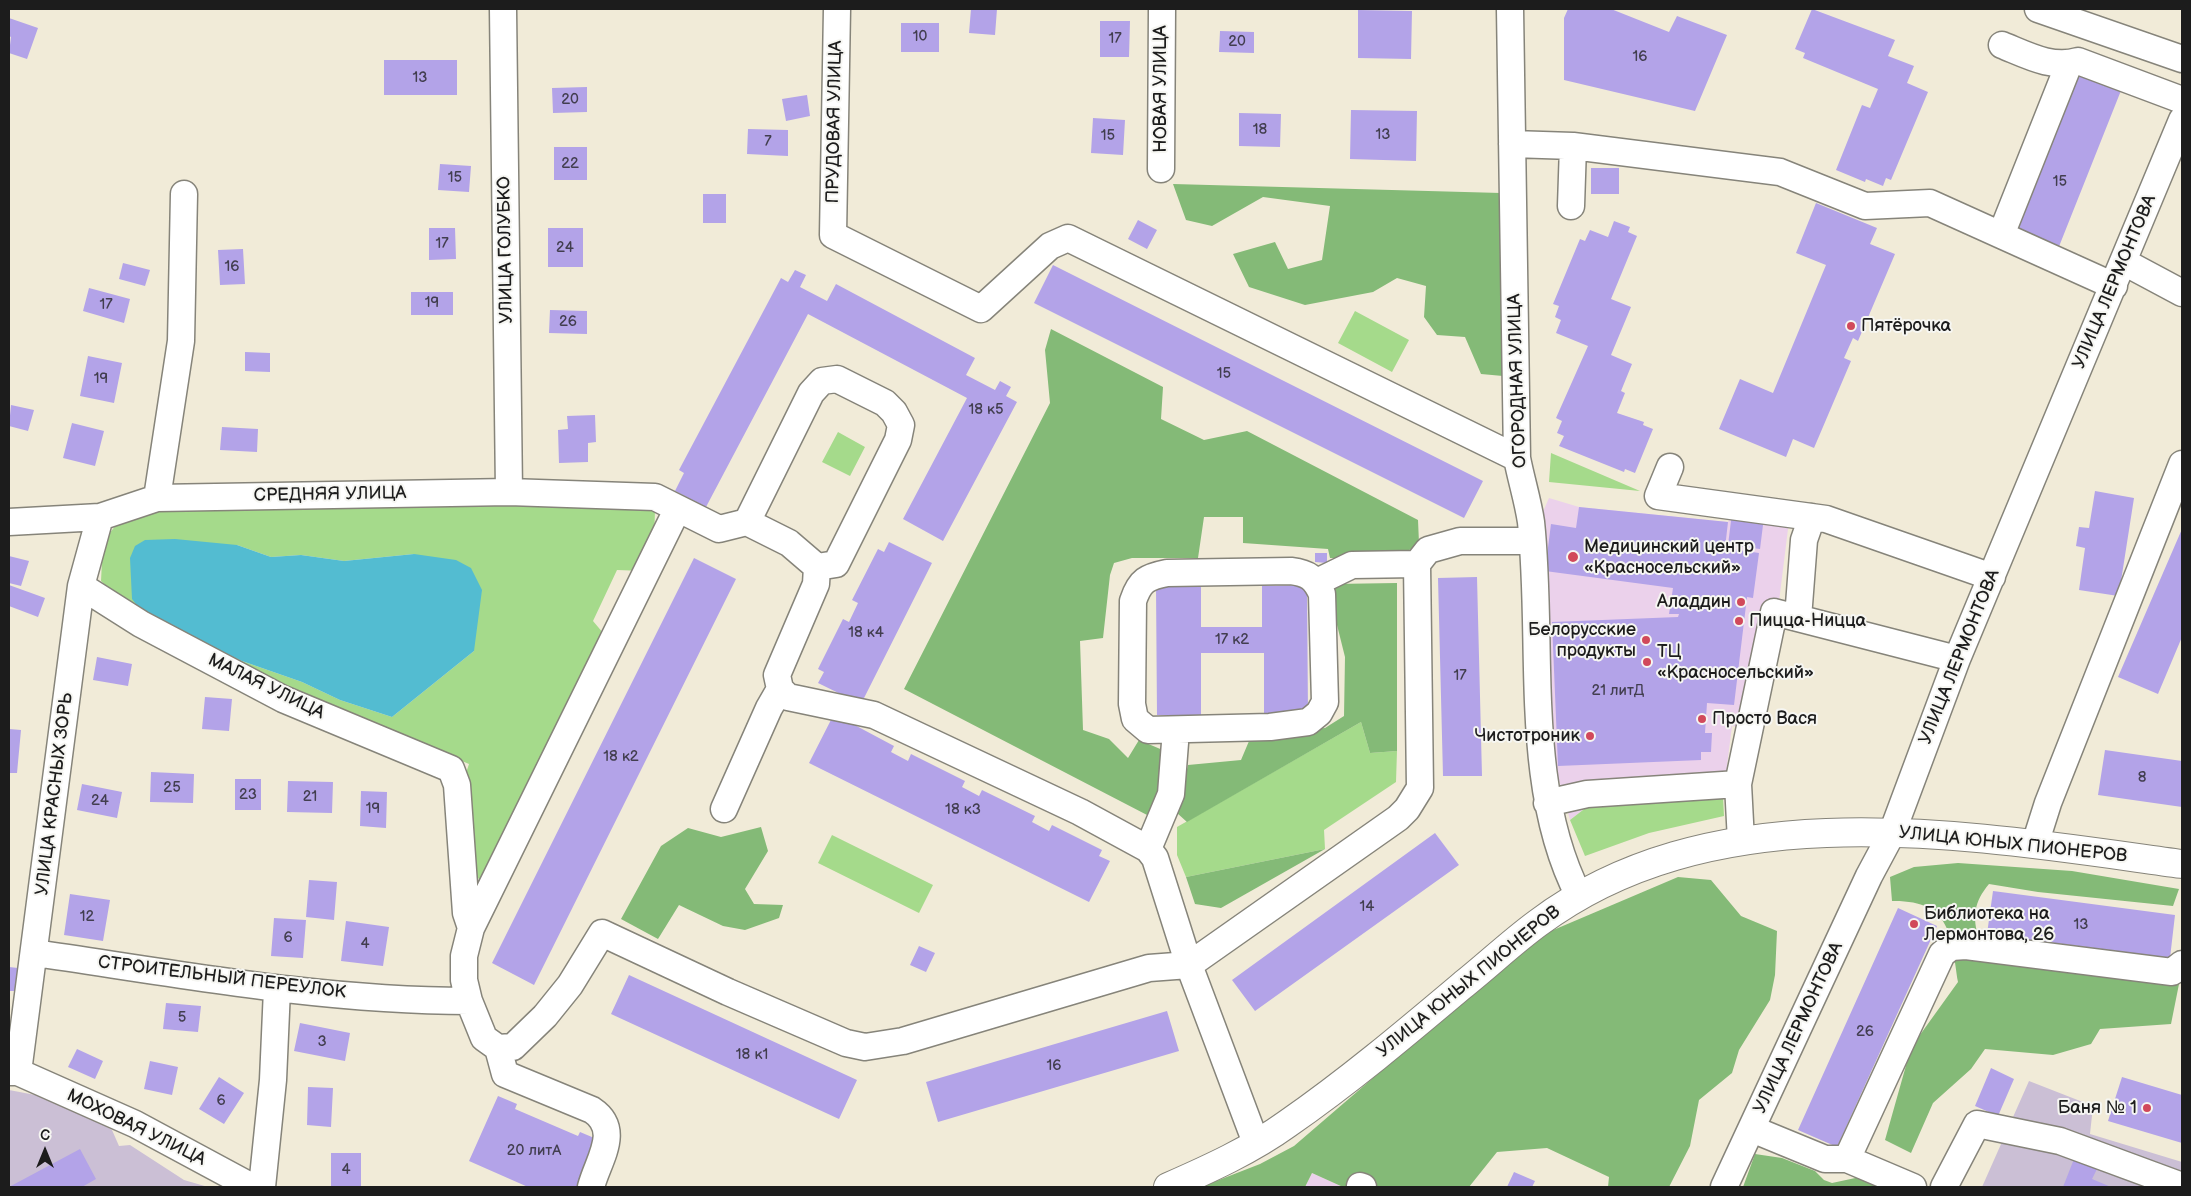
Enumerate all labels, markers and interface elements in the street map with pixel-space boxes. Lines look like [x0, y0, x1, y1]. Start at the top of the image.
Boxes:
street label: НОВАЯ УЛИЦА [1150, 25, 1172, 153]
house number: 10 [913, 28, 927, 46]
house number: 17 [1108, 30, 1122, 48]
house number: 20 [1228, 33, 1246, 51]
street label: ПРУДОВАЯ УЛИЦА [823, 40, 847, 204]
house number: 16 [1633, 48, 1647, 66]
house number: 13 [412, 69, 428, 87]
house number: 20 [561, 91, 579, 109]
house number: 18 [1253, 121, 1267, 139]
house number: 13 [1375, 126, 1391, 144]
house number: 15 [1101, 127, 1115, 145]
house number: 7 [764, 133, 772, 151]
house number: 22 [561, 155, 579, 173]
house number: 15 [448, 169, 462, 187]
house number: 15 [2053, 173, 2067, 191]
street label: УЛИЦА ГОЛУБКО [494, 176, 518, 324]
street label: УЛИЦА ЛЕРМОНТОВА [2069, 192, 2161, 372]
house number: 17 [435, 235, 449, 253]
house number: 24 [556, 239, 574, 257]
house number: 16 [225, 258, 239, 276]
street label: ОГОРОДНАЯ УЛИЦА [1504, 293, 1532, 469]
house number: 19 [425, 294, 439, 312]
house number: 17 [99, 296, 113, 314]
house number: 26 [559, 313, 577, 331]
place label: Пятёрочка [1861, 315, 1951, 337]
marker: Пятёрочка [1845, 320, 1857, 332]
house number: 15 [1217, 365, 1231, 383]
house number: 19 [94, 370, 108, 388]
house number: 18 к5 [968, 401, 1004, 419]
street label: СРЕДНЯЯ УЛИЦА [253, 483, 407, 507]
place label: Медицинский центр «Красносельский» [1584, 536, 1754, 578]
marker: Медицинский центр «Красносельский» [1566, 550, 1580, 564]
street label: УЛИЦА ЛЕРМОНТОВА [1915, 566, 2005, 748]
place label: Аладдин [1657, 591, 1731, 613]
marker: Аладдин [1735, 596, 1747, 608]
place label: Пицца-Ницца [1749, 610, 1866, 632]
marker: Пицца-Ницца [1733, 615, 1745, 627]
place label: Белорусские продукты [1528, 619, 1636, 662]
house number: 18 к4 [848, 624, 884, 642]
house number: 17 к2 [1215, 631, 1249, 649]
marker: Белорусские продукты [1640, 634, 1652, 646]
place label: ТЦ «Красносельский» [1657, 641, 1814, 684]
street label: МАЛАЯ УЛИЦА [204, 649, 328, 725]
marker: ТЦ «Красносельский» [1641, 656, 1653, 668]
house number: 17 [1453, 667, 1467, 685]
house number: 21 литД [1592, 682, 1644, 700]
street label: УЛИЦА КРАСНЫХ ЗОРЬ [32, 691, 78, 897]
place label: Просто Вася [1712, 708, 1817, 730]
marker: Просто Вася [1696, 713, 1708, 725]
place label: Чистотроник [1474, 725, 1580, 747]
marker: Чистотроник [1584, 730, 1596, 742]
house number: 18 к2 [603, 748, 639, 766]
house number: 8 [2138, 769, 2146, 787]
house number: 25 [163, 779, 181, 797]
house number: 23 [239, 786, 257, 804]
house number: 21 [303, 788, 317, 806]
house number: 24 [91, 792, 109, 810]
house number: 19 [366, 800, 380, 818]
house number: 18 к3 [945, 801, 981, 819]
street label: УЛИЦА ЮНЫХ ПИОНЕРОВ [1898, 822, 2128, 868]
house number: 14 [1360, 898, 1374, 916]
street label: УЛИЦА ЮНЫХ ПИОНЕРОВ [1373, 901, 1565, 1063]
place label: Библиотека на Лермонтова, 26 [1924, 903, 2054, 946]
house number: 12 [80, 908, 94, 926]
house number: 13 [2073, 916, 2089, 934]
marker: Библиотека на Лермонтова, 26 [1908, 918, 1920, 930]
house number: 6 [283, 929, 293, 947]
house number: 4 [360, 935, 370, 953]
street label: УЛИЦА ЛЕРМОНТОВА [1750, 939, 1848, 1117]
street label: СТРОИТЕЛЬНЫЙ ПЕРЕУЛОК [97, 952, 347, 1004]
house number: 5 [178, 1009, 186, 1027]
house number: 26 [1856, 1023, 1874, 1041]
house number: 3 [317, 1033, 327, 1051]
house number: 18 к1 [736, 1046, 768, 1064]
house number: 16 [1047, 1057, 1061, 1075]
street label: МОХОВАЯ УЛИЦА [63, 1085, 209, 1171]
house number: 6 [216, 1092, 226, 1110]
place label: Баня № 1 [2058, 1097, 2137, 1119]
marker: Баня № 1 [2141, 1102, 2153, 1114]
north arrow [20, 1126, 70, 1176]
text: С [40, 1127, 50, 1144]
house number: 20 литА [507, 1142, 561, 1160]
house number: 4 [341, 1161, 351, 1179]

